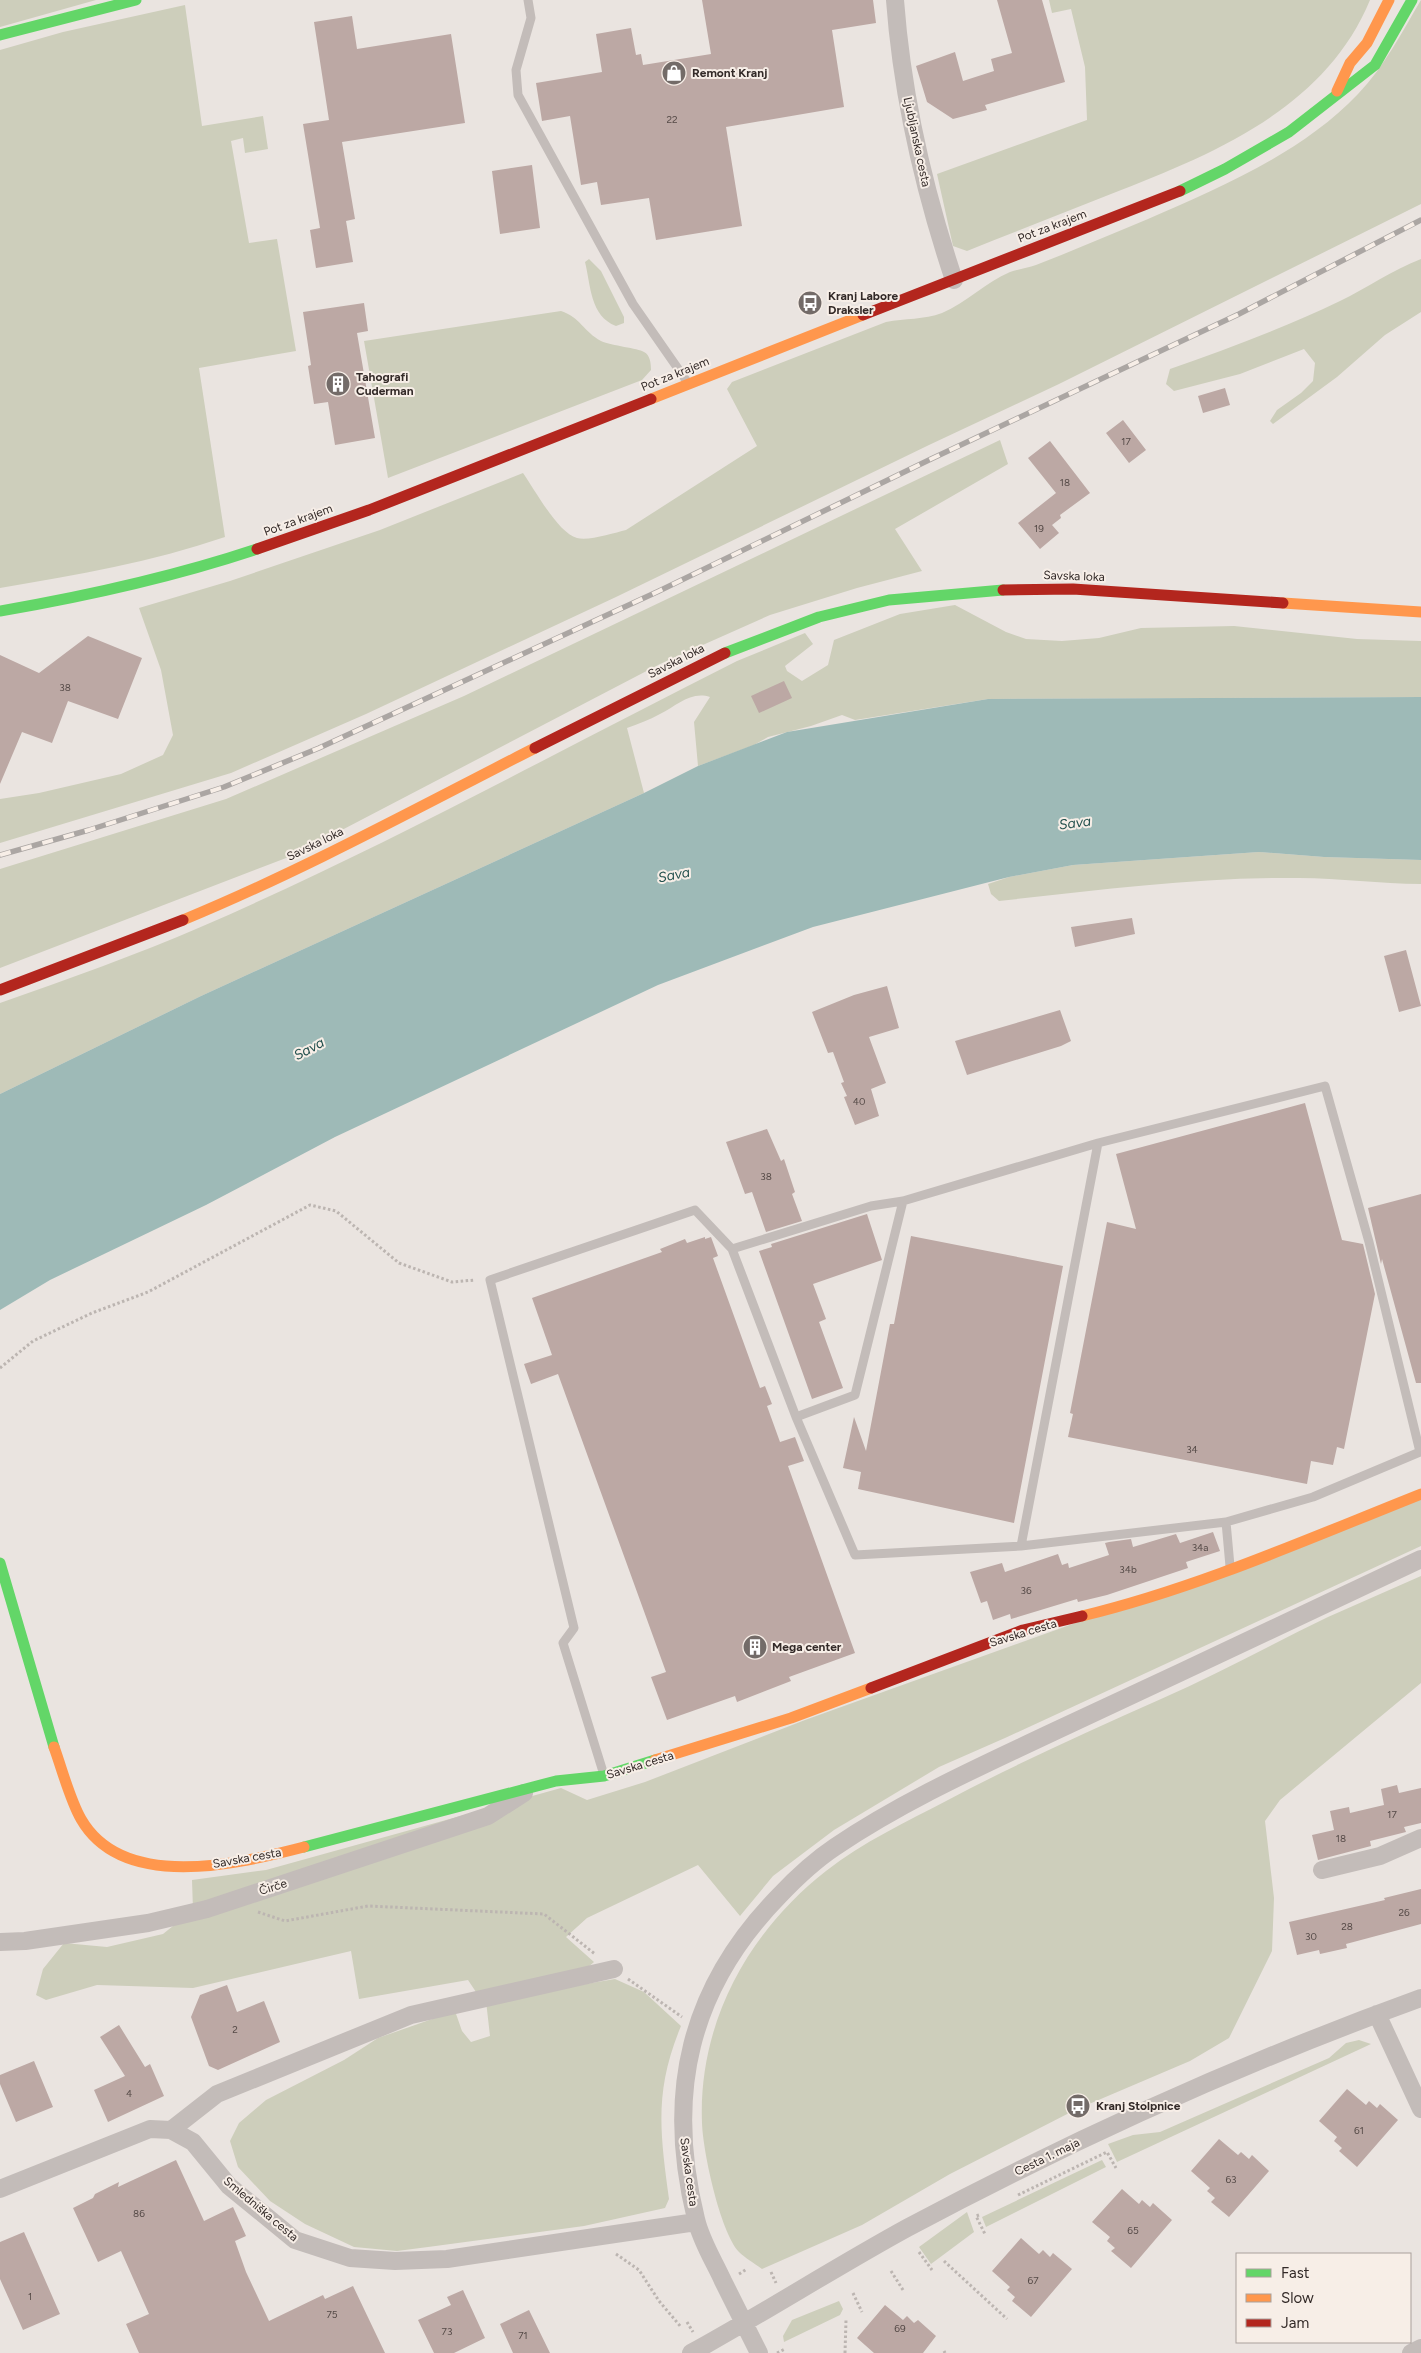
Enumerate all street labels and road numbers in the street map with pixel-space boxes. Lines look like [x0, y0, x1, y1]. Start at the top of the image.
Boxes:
street label: Ljubljanska cesta [901, 96, 933, 188]
street label: Pot za krajem [1016, 207, 1088, 245]
street label: Pot za krajem [639, 354, 711, 394]
street label: Pot za krajem [262, 501, 334, 539]
street label: Savska loka [1043, 568, 1105, 584]
street label: Savska loka [645, 641, 707, 681]
street label: Savska loka [284, 824, 346, 864]
street label: Savska cesta [988, 1616, 1058, 1650]
street label: Savska cesta [605, 1748, 675, 1782]
street label: Savska cesta [212, 1845, 282, 1871]
street label: Čirče [257, 1876, 289, 1898]
street label: Cesta 1. maja [1012, 2135, 1082, 2179]
street label: Savska cesta [677, 2137, 701, 2207]
street label: Smledniška cesta [221, 2174, 301, 2244]

